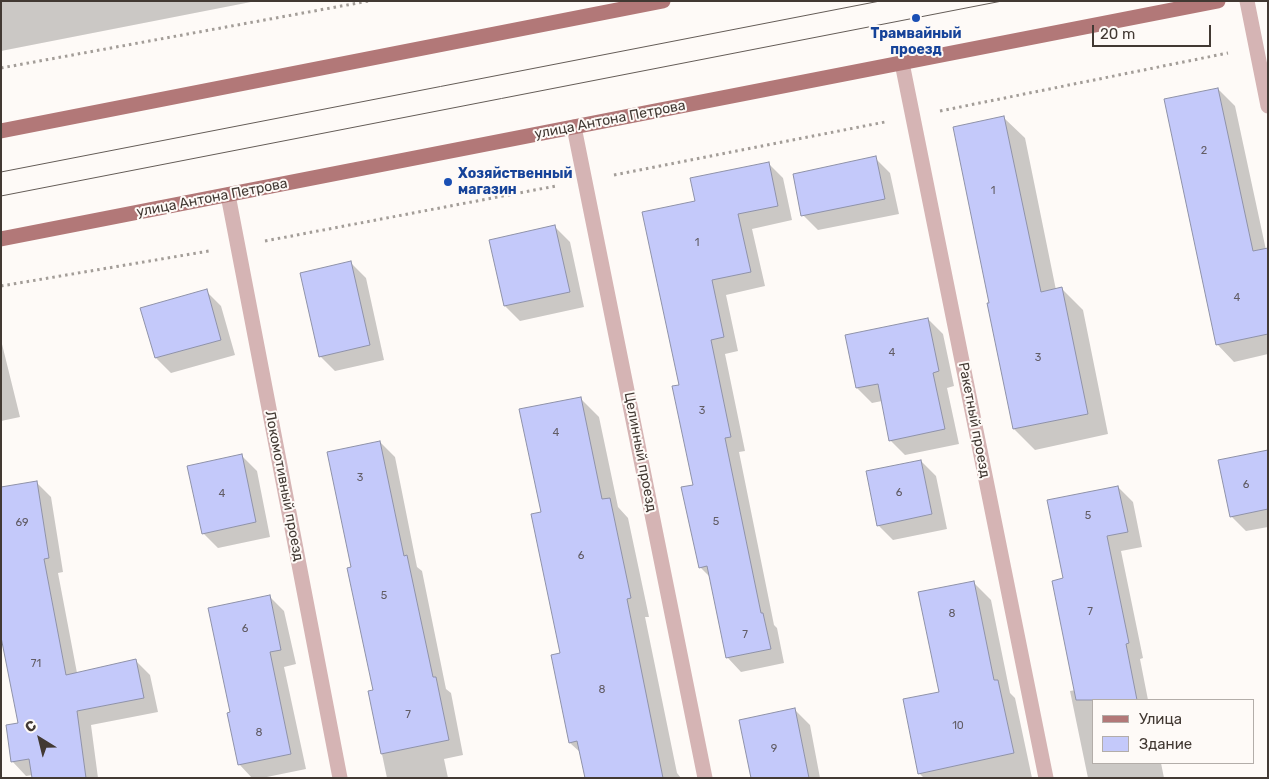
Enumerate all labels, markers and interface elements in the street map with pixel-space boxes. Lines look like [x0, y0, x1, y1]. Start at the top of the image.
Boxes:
marker: Трамвайный проезд [910, 12, 922, 24]
scale bar [1094, 15, 1213, 47]
text: 20 m [1100, 25, 1135, 43]
place label: Трамвайный проезд [870, 26, 962, 58]
street label: улица Антона Петрова [533, 97, 687, 143]
house number: 2 [1201, 144, 1207, 158]
place label: Хозяйственный магазин [458, 166, 572, 198]
street label: улица Антона Петрова [135, 175, 289, 221]
marker: Хозяйственный магазин [442, 176, 454, 188]
house number: 1 [991, 184, 995, 198]
house number: 1 [695, 236, 699, 250]
house number: 4 [1234, 291, 1240, 305]
house number: 4 [889, 346, 895, 360]
house number: 3 [1035, 351, 1041, 365]
street label: Ракетный проезд [955, 361, 993, 479]
street label: Целинный проезд [620, 391, 660, 513]
house number: 3 [699, 404, 705, 418]
street label: Локомотивный проезд [261, 409, 307, 563]
house number: 4 [553, 426, 559, 440]
house number: 3 [357, 471, 363, 485]
house number: 6 [1243, 478, 1249, 492]
house number: 6 [896, 486, 902, 500]
house number: 4 [219, 487, 225, 501]
house number: 5 [1085, 509, 1091, 523]
house number: 5 [713, 515, 719, 529]
house number: 69 [15, 516, 29, 530]
house number: 6 [578, 549, 584, 563]
house number: 5 [381, 589, 387, 603]
house number: 7 [1087, 605, 1093, 619]
house number: 8 [949, 607, 955, 621]
house number: 6 [242, 622, 248, 636]
house number: 7 [742, 628, 748, 642]
house number: 71 [31, 657, 41, 671]
house number: 8 [599, 683, 605, 697]
legend [1092, 699, 1254, 764]
house number: 7 [405, 708, 411, 722]
text: Улица [1139, 710, 1182, 728]
north arrow [15, 714, 65, 764]
text: С [22, 717, 40, 736]
house number: 10 [952, 719, 964, 733]
house number: 8 [256, 726, 262, 740]
text: Здание [1139, 735, 1192, 753]
house number: 9 [771, 742, 777, 756]

